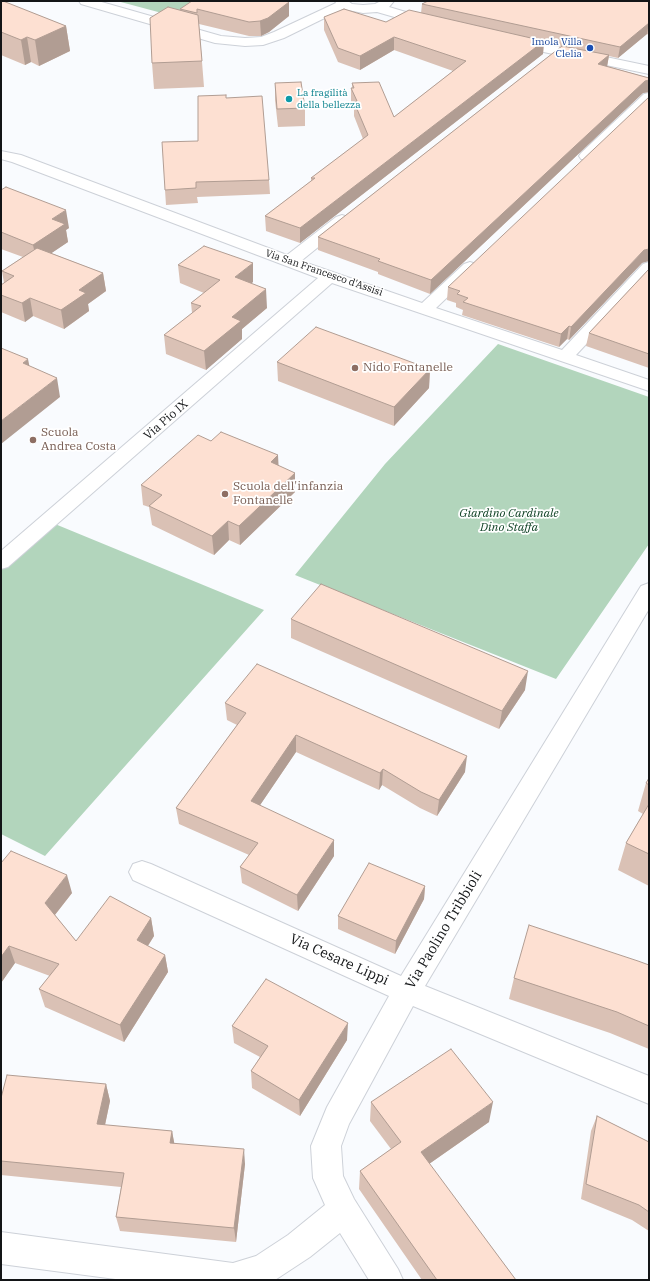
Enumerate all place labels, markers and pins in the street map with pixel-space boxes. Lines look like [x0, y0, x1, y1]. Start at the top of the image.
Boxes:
place label: Imola Villa Clelia [532, 36, 582, 60]
marker: Imola Villa Clelia [585, 43, 595, 53]
place label: La fragilità della bellezza [297, 87, 361, 110]
marker: La fragilità della bellezza [284, 94, 294, 104]
place label: Nido Fontanelle [363, 361, 453, 375]
marker: Nido Fontanelle [350, 363, 360, 373]
place label: Scuola Andrea Costa [41, 426, 116, 454]
marker: Scuola Andrea Costa [28, 435, 38, 445]
place label: Scuola dell'infanzia Fontanelle [233, 480, 343, 508]
marker: Scuola dell'infanzia Fontanelle [220, 489, 230, 499]

